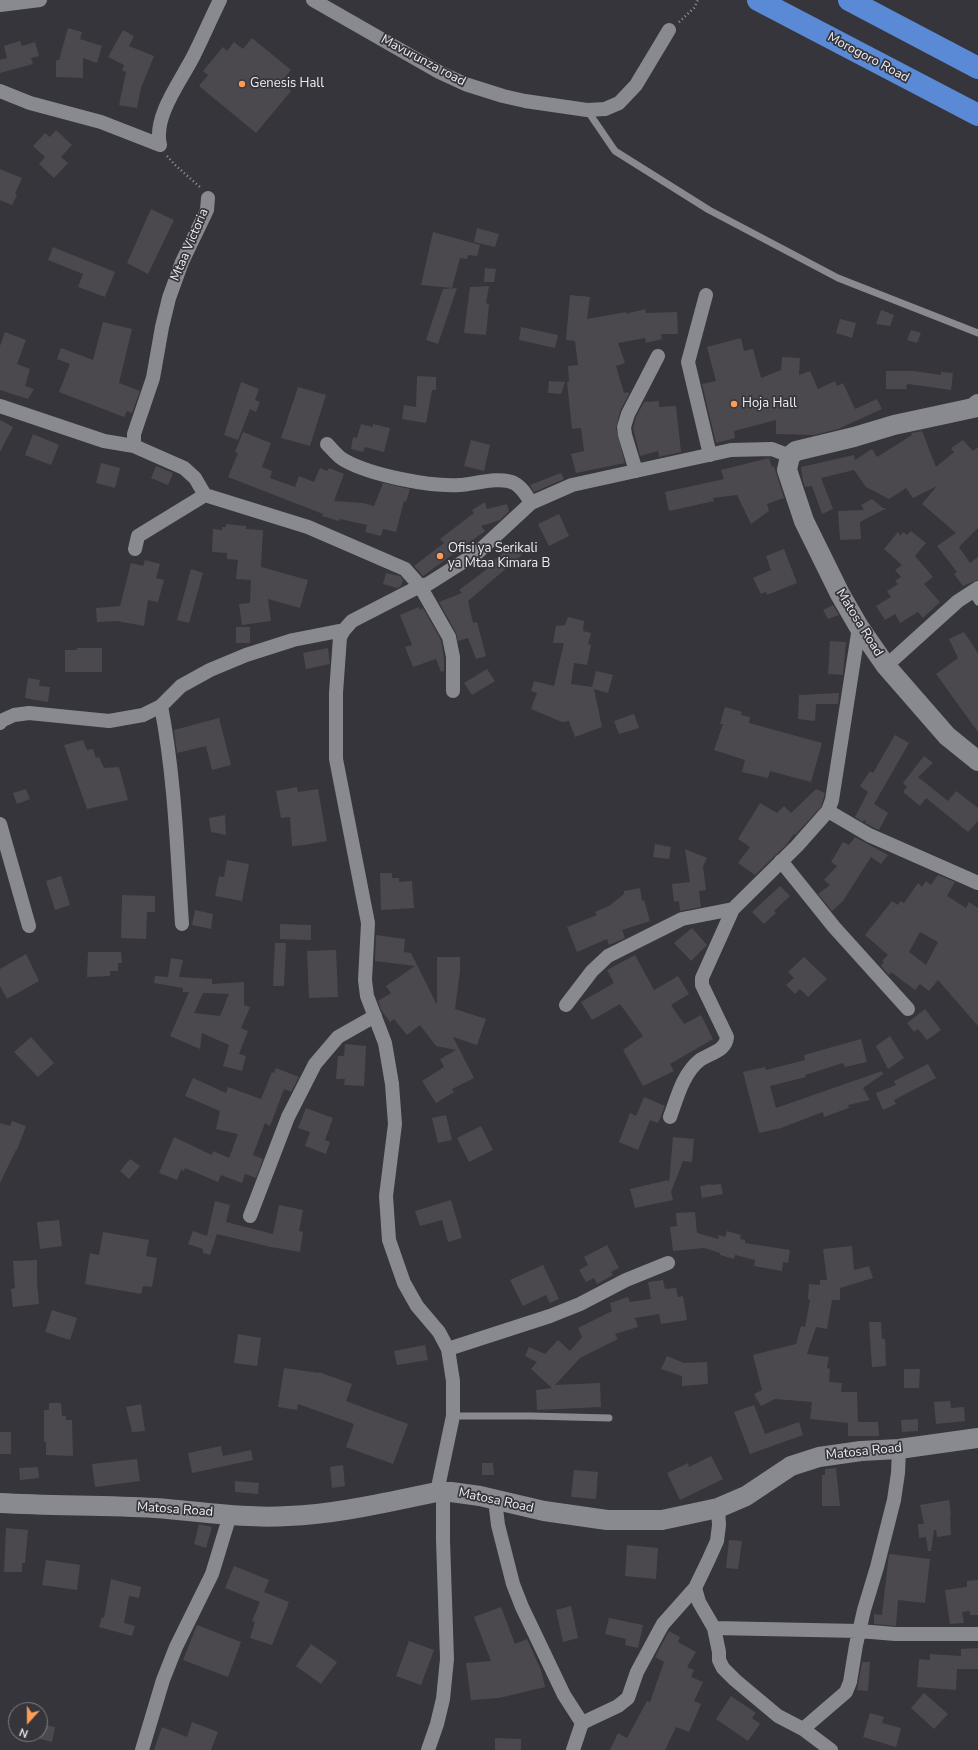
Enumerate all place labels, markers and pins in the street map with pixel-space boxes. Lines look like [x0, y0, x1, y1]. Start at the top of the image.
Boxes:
place label: Genesis Hall [250, 76, 324, 92]
marker: Genesis Hall [237, 79, 247, 89]
place label: Hoja Hall [742, 396, 797, 412]
marker: Hoja Hall [729, 399, 739, 409]
place label: Ofisi ya Serikali ya Mtaa Kimara B [448, 541, 550, 572]
marker: Ofisi ya Serikali ya Mtaa Kimara B [435, 551, 445, 561]

